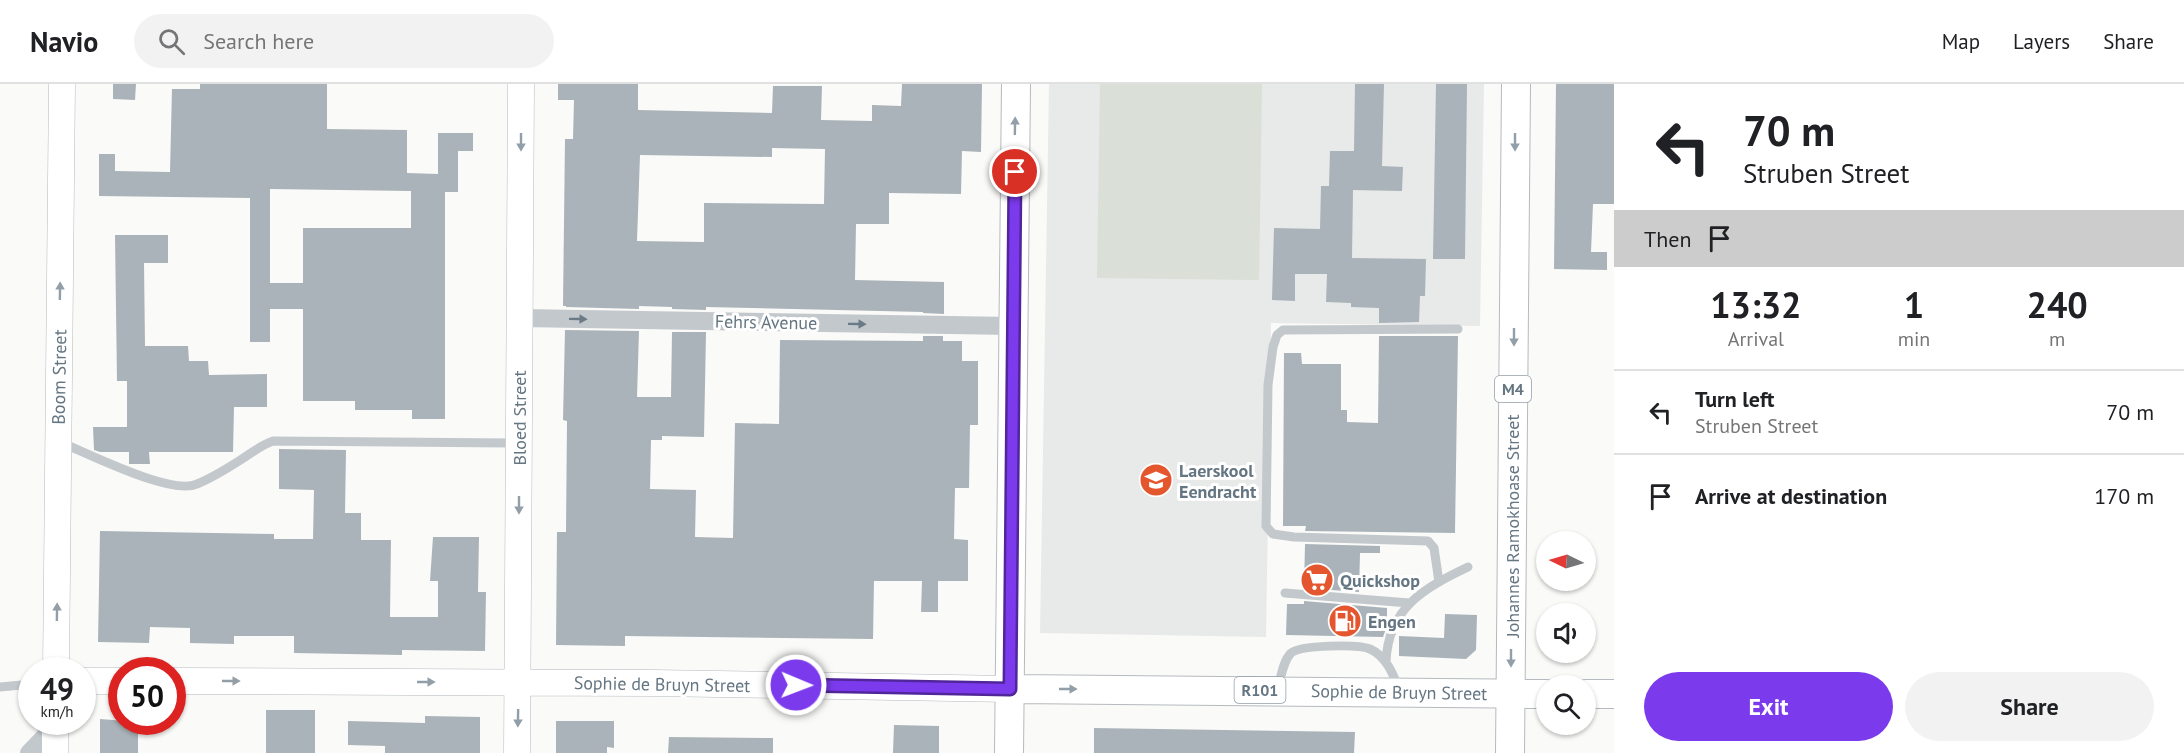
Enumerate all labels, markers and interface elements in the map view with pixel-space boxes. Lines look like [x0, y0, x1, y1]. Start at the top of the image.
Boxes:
search box [134, 14, 554, 68]
text: Navio [30, 23, 98, 60]
icon: search [155, 25, 188, 58]
text: Search here [203, 27, 314, 55]
text: Map [1942, 28, 1980, 55]
text: Layers [2013, 28, 2070, 55]
text: Share [2103, 28, 2154, 55]
text: 70 m [1743, 103, 1835, 158]
icon: left [1644, 108, 1722, 186]
one-way arrow [1011, 117, 1020, 136]
one-way arrow [516, 133, 526, 152]
one-way arrow [1510, 133, 1520, 152]
pin [989, 146, 1040, 197]
icon: arrive [998, 155, 1031, 188]
text: Struben Street [1743, 156, 1909, 190]
icon: arrive [1703, 222, 1736, 255]
text: Then [1644, 225, 1691, 253]
text: 13:32 [1710, 281, 1802, 328]
text: 1 [1904, 281, 1924, 328]
text: 240 [2027, 281, 2088, 328]
one-way arrow [55, 282, 65, 301]
street label: Fehrs Avenue [715, 310, 817, 334]
one-way arrow [569, 314, 588, 324]
one-way arrow [848, 319, 867, 329]
text: Arrival [1728, 326, 1784, 352]
text: min [1898, 326, 1930, 352]
text: m [2049, 326, 2065, 352]
one-way arrow [1509, 328, 1519, 347]
street label: Boom Street [47, 329, 71, 425]
street label: Bloed Street [508, 370, 531, 466]
road number: M4 [1495, 376, 1531, 402]
text: Turn left [1695, 385, 1775, 413]
icon: left [1644, 396, 1677, 429]
text: 70 m [2106, 398, 2154, 426]
text: Struben Street [1695, 413, 1818, 439]
street label: Johannes Ramokhoase Street [1501, 414, 1524, 639]
place label: Laerskool Eendracht [1179, 459, 1257, 503]
school or university icon: Laerskool Eendracht [1138, 462, 1174, 498]
icon: arrive [1644, 480, 1677, 513]
text: Arrive at destination [1695, 482, 1887, 510]
text: 170 m [2094, 482, 2154, 510]
one-way arrow [514, 496, 523, 515]
north arrow [1536, 531, 1596, 591]
map controls [1536, 531, 1596, 735]
supermarket icon: Quickshop [1299, 562, 1335, 598]
place label: Quickshop [1340, 569, 1420, 592]
one-way arrow [52, 603, 62, 622]
fuel station icon: Engen [1327, 603, 1363, 639]
button: sound [1536, 603, 1596, 663]
place label: Engen [1368, 610, 1416, 633]
one-way arrow [1506, 649, 1516, 668]
position arrow [764, 653, 828, 717]
speed limit sign: 50 [108, 657, 186, 735]
text: 49 [40, 669, 74, 708]
street label: Sophie de Bruyn Street [574, 671, 750, 697]
button: Exit [1644, 672, 1893, 741]
button: Share [1905, 672, 2154, 741]
button: search [1536, 675, 1596, 735]
one-way arrow [221, 676, 240, 686]
one-way arrow [416, 677, 435, 687]
road number: R101 [1234, 677, 1286, 703]
street label: Sophie de Bruyn Street [1311, 679, 1487, 705]
one-way arrow [1059, 684, 1078, 694]
text: km/h [41, 702, 73, 721]
one-way arrow [513, 708, 522, 727]

